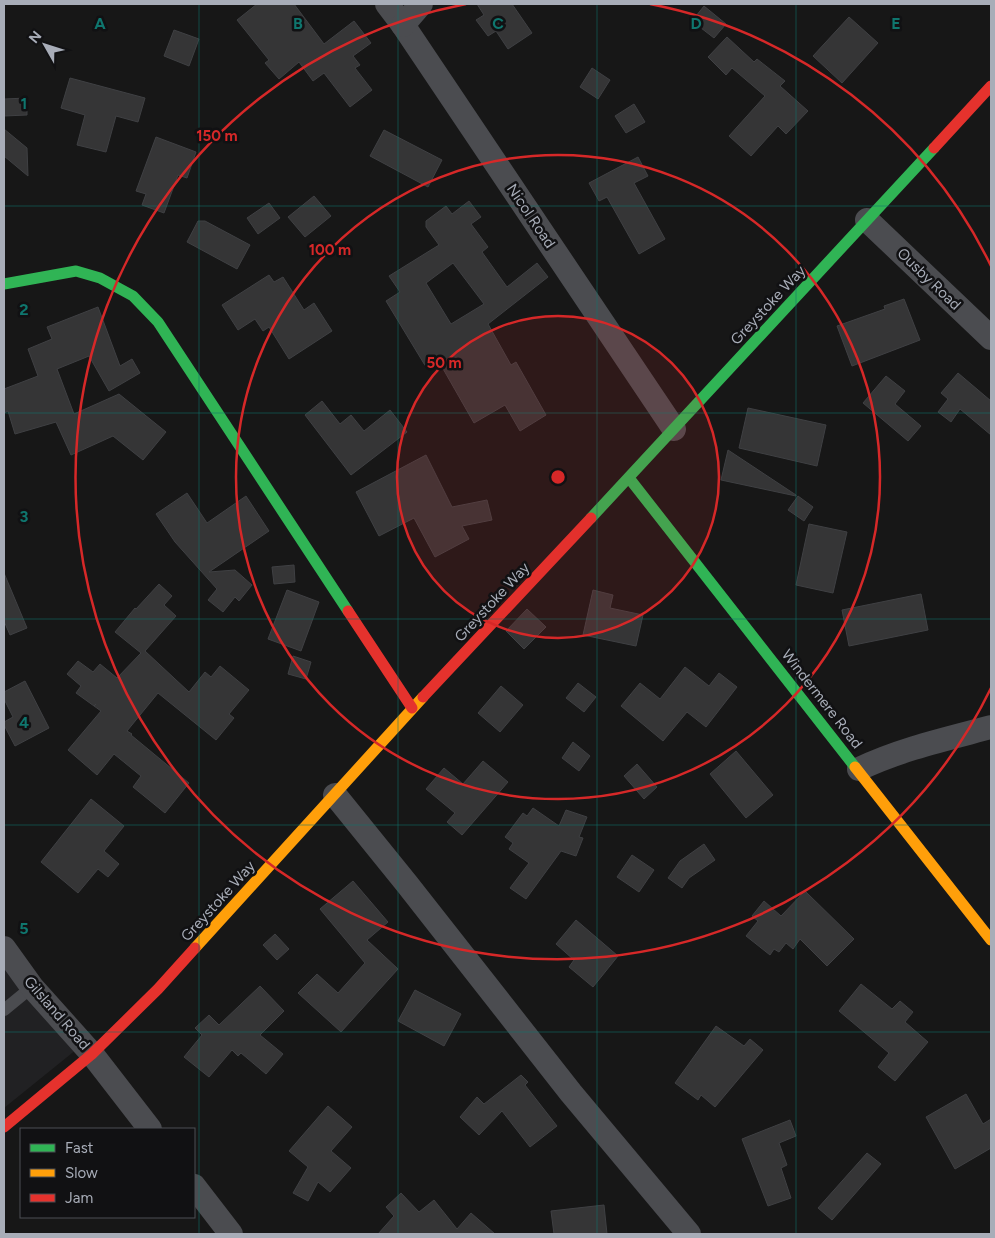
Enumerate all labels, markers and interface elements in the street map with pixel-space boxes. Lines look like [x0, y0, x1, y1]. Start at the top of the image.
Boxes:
text: A [94, 14, 106, 33]
text: B [293, 14, 303, 33]
text: C [492, 14, 504, 33]
text: D [690, 14, 702, 33]
text: E [891, 14, 901, 33]
north arrow [20, 20, 70, 70]
text: N [25, 28, 45, 47]
text: 1 [21, 94, 27, 113]
text: 150 m [196, 127, 238, 145]
street label: Nicol Road [503, 181, 559, 251]
text: 100 m [309, 241, 351, 259]
street label: Ousby Road [893, 244, 965, 314]
street label: Greystoke Way [727, 262, 809, 348]
text: 2 [19, 300, 29, 319]
text: 50 m [426, 354, 462, 372]
centre of rings [549, 468, 567, 486]
text: 3 [20, 507, 29, 526]
street label: Greystoke Way [451, 559, 533, 645]
street label: Windermere Road [778, 646, 866, 752]
text: 4 [19, 713, 29, 732]
street label: Greystoke Way [177, 857, 259, 945]
text: 5 [19, 919, 29, 938]
street label: Gilsland Road [20, 973, 94, 1053]
legend [20, 1128, 195, 1218]
text: Fast [65, 1139, 94, 1157]
text: Slow [65, 1164, 98, 1182]
text: Jam [65, 1189, 93, 1207]

